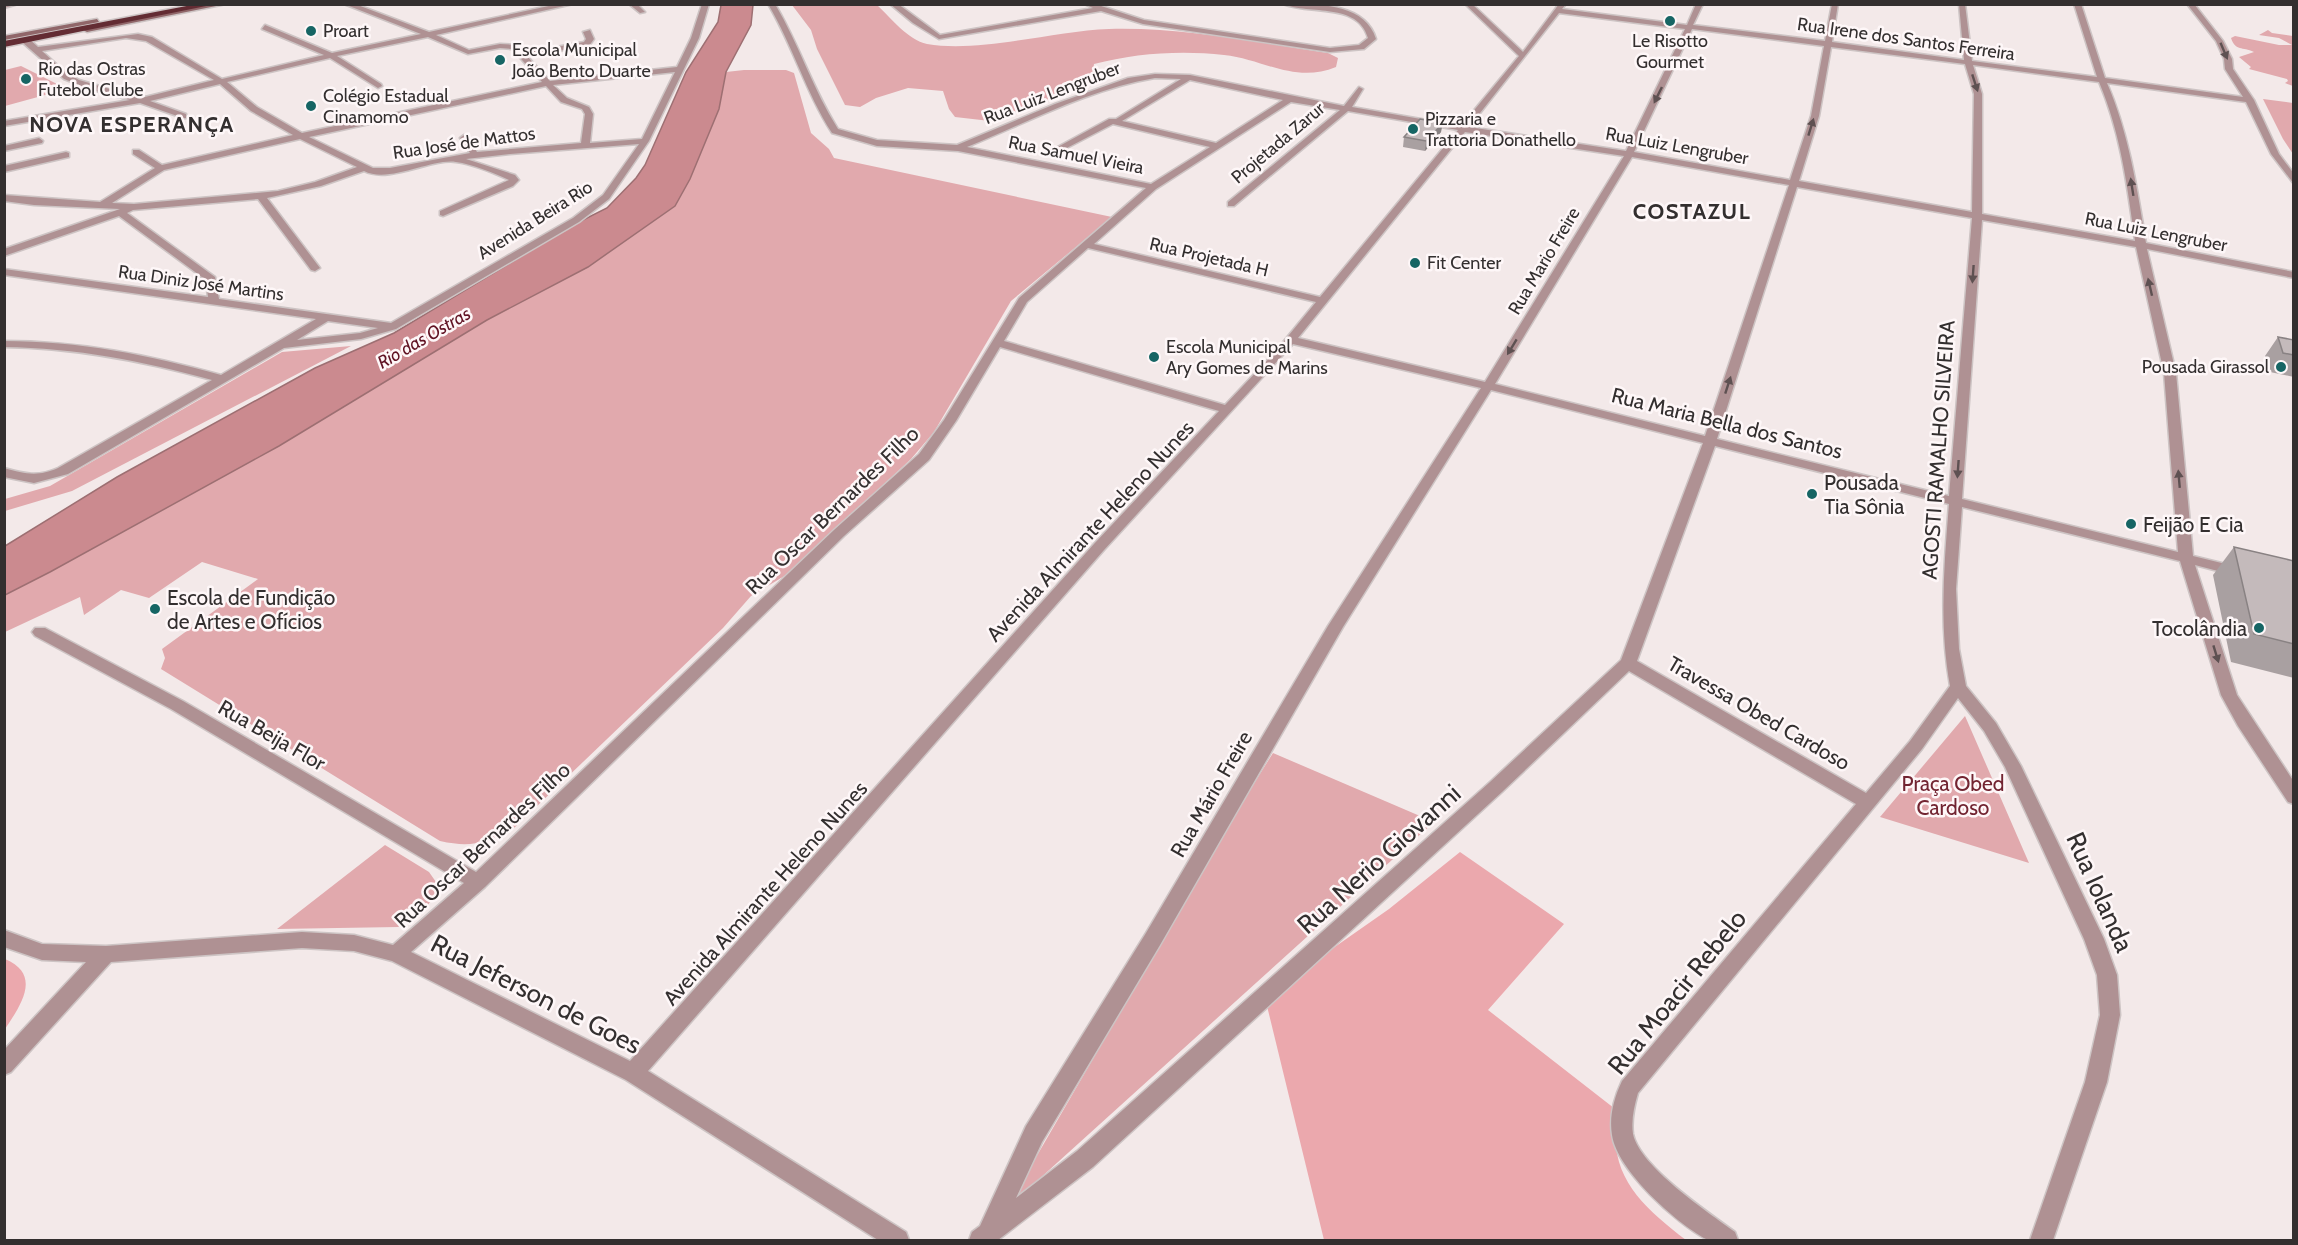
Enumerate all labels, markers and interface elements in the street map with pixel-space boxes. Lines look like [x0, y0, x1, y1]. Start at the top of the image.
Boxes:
street label: Rua Irene dos Santos Ferreira [1796, 13, 2016, 65]
marker: Le Risotto Gourmet [1663, 14, 1677, 28]
place label: Proart [323, 20, 369, 42]
marker: Proart [304, 24, 318, 38]
place label: Le Risotto Gourmet [1632, 30, 1708, 73]
place label: Escola Municipal João Bento Duarte [511, 39, 651, 82]
one-way arrow [2219, 43, 2229, 61]
marker: Escola Municipal João Bento Duarte [493, 53, 507, 67]
street label: Rua Luiz Lengruber [981, 57, 1124, 129]
place label: Rio das Ostras Futebol Clube [38, 58, 146, 101]
marker: Rio das Ostras Futebol Clube [19, 72, 33, 86]
one-way arrow [1970, 74, 1980, 92]
place label: Colégio Estadual Cinamomo [323, 85, 449, 128]
one-way arrow [1653, 87, 1662, 104]
street label: Projetada Zarur [1227, 97, 1329, 188]
marker: Colégio Estadual Cinamomo [304, 99, 318, 113]
place label: Pizzaria e Trattoria Donathello [1425, 108, 1576, 151]
district label: NOVA ESPERANÇA [29, 111, 235, 138]
one-way arrow [1807, 118, 1816, 136]
street label: Rua José de Mattos [391, 122, 537, 164]
marker: Pizzaria e Trattoria Donathello [1406, 122, 1420, 136]
street label: Rua Luiz Lengruber [1604, 123, 1750, 169]
street label: Rua Samuel Vieira [1006, 131, 1146, 179]
street label: Avenida Beira Rio [473, 176, 597, 264]
one-way arrow [2128, 178, 2137, 197]
district label: COSTAZUL [1633, 198, 1751, 225]
street label: Rua Mario Freire [1503, 203, 1585, 319]
street label: Rua Luiz Lengruber [2083, 207, 2229, 257]
street label: Rua Projetada H [1147, 233, 1271, 281]
place label: Fit Center [1427, 252, 1501, 274]
marker: Fit Center [1408, 256, 1422, 270]
street label: Rua Diniz José Martins [117, 260, 285, 306]
one-way arrow [1968, 265, 1977, 284]
one-way arrow [2145, 277, 2155, 296]
water label: Rio das Ostras [374, 303, 474, 373]
street label: AGOSTI RAMALHO SILVEIRA [1916, 320, 1960, 580]
place label: Escola Municipal Ary Gomes de Marins [1166, 336, 1328, 379]
one-way arrow [1506, 339, 1517, 355]
marker: Escola Municipal Ary Gomes de Marins [1147, 350, 1161, 364]
place label: Pousada Girassol [2142, 356, 2270, 378]
marker: Pousada Girassol [2274, 360, 2288, 374]
one-way arrow [1724, 376, 1734, 394]
street label: Rua Maria Bella dos Santos [1609, 382, 1845, 464]
street label: Avenida Almirante Heleno Nunes [981, 415, 1199, 647]
street label: Rua Oscar Bernardes Filho [740, 421, 924, 599]
one-way arrow [1953, 459, 1963, 478]
place label: Pousada Tia Sônia [1824, 470, 1904, 519]
one-way arrow [2174, 470, 2184, 489]
marker: Pousada Tia Sônia [1805, 487, 1819, 501]
place label: Feijão E Cia [2143, 512, 2244, 538]
marker: Feijão E Cia [2124, 517, 2138, 531]
place label: Escola de Fundição de Artes e Ofícios [167, 585, 335, 634]
marker: Escola de Fundição de Artes e Ofícios [148, 602, 162, 616]
place label: Tocolândia [2152, 616, 2247, 641]
marker: Tocolândia [2252, 621, 2266, 635]
one-way arrow [2212, 645, 2221, 663]
street label: Travessa Obed Cardoso [1663, 651, 1855, 775]
street label: Rua Beija Flor [214, 694, 330, 777]
street label: Rua Mário Freire [1165, 726, 1257, 861]
street label: Rua Oscar Bernardes Filho [389, 757, 575, 933]
park label: Praça Obed Cardoso [1902, 771, 2004, 820]
street label: Avenida Almirante Heleno Nunes [658, 776, 872, 1010]
street label: Rua Nerio Giovanni [1291, 777, 1467, 941]
street label: Rua Iolanda [2059, 827, 2141, 957]
street label: Rua Moacir Rebelo [1601, 903, 1753, 1081]
street label: Rua Jeferson de Goes [426, 927, 647, 1061]

